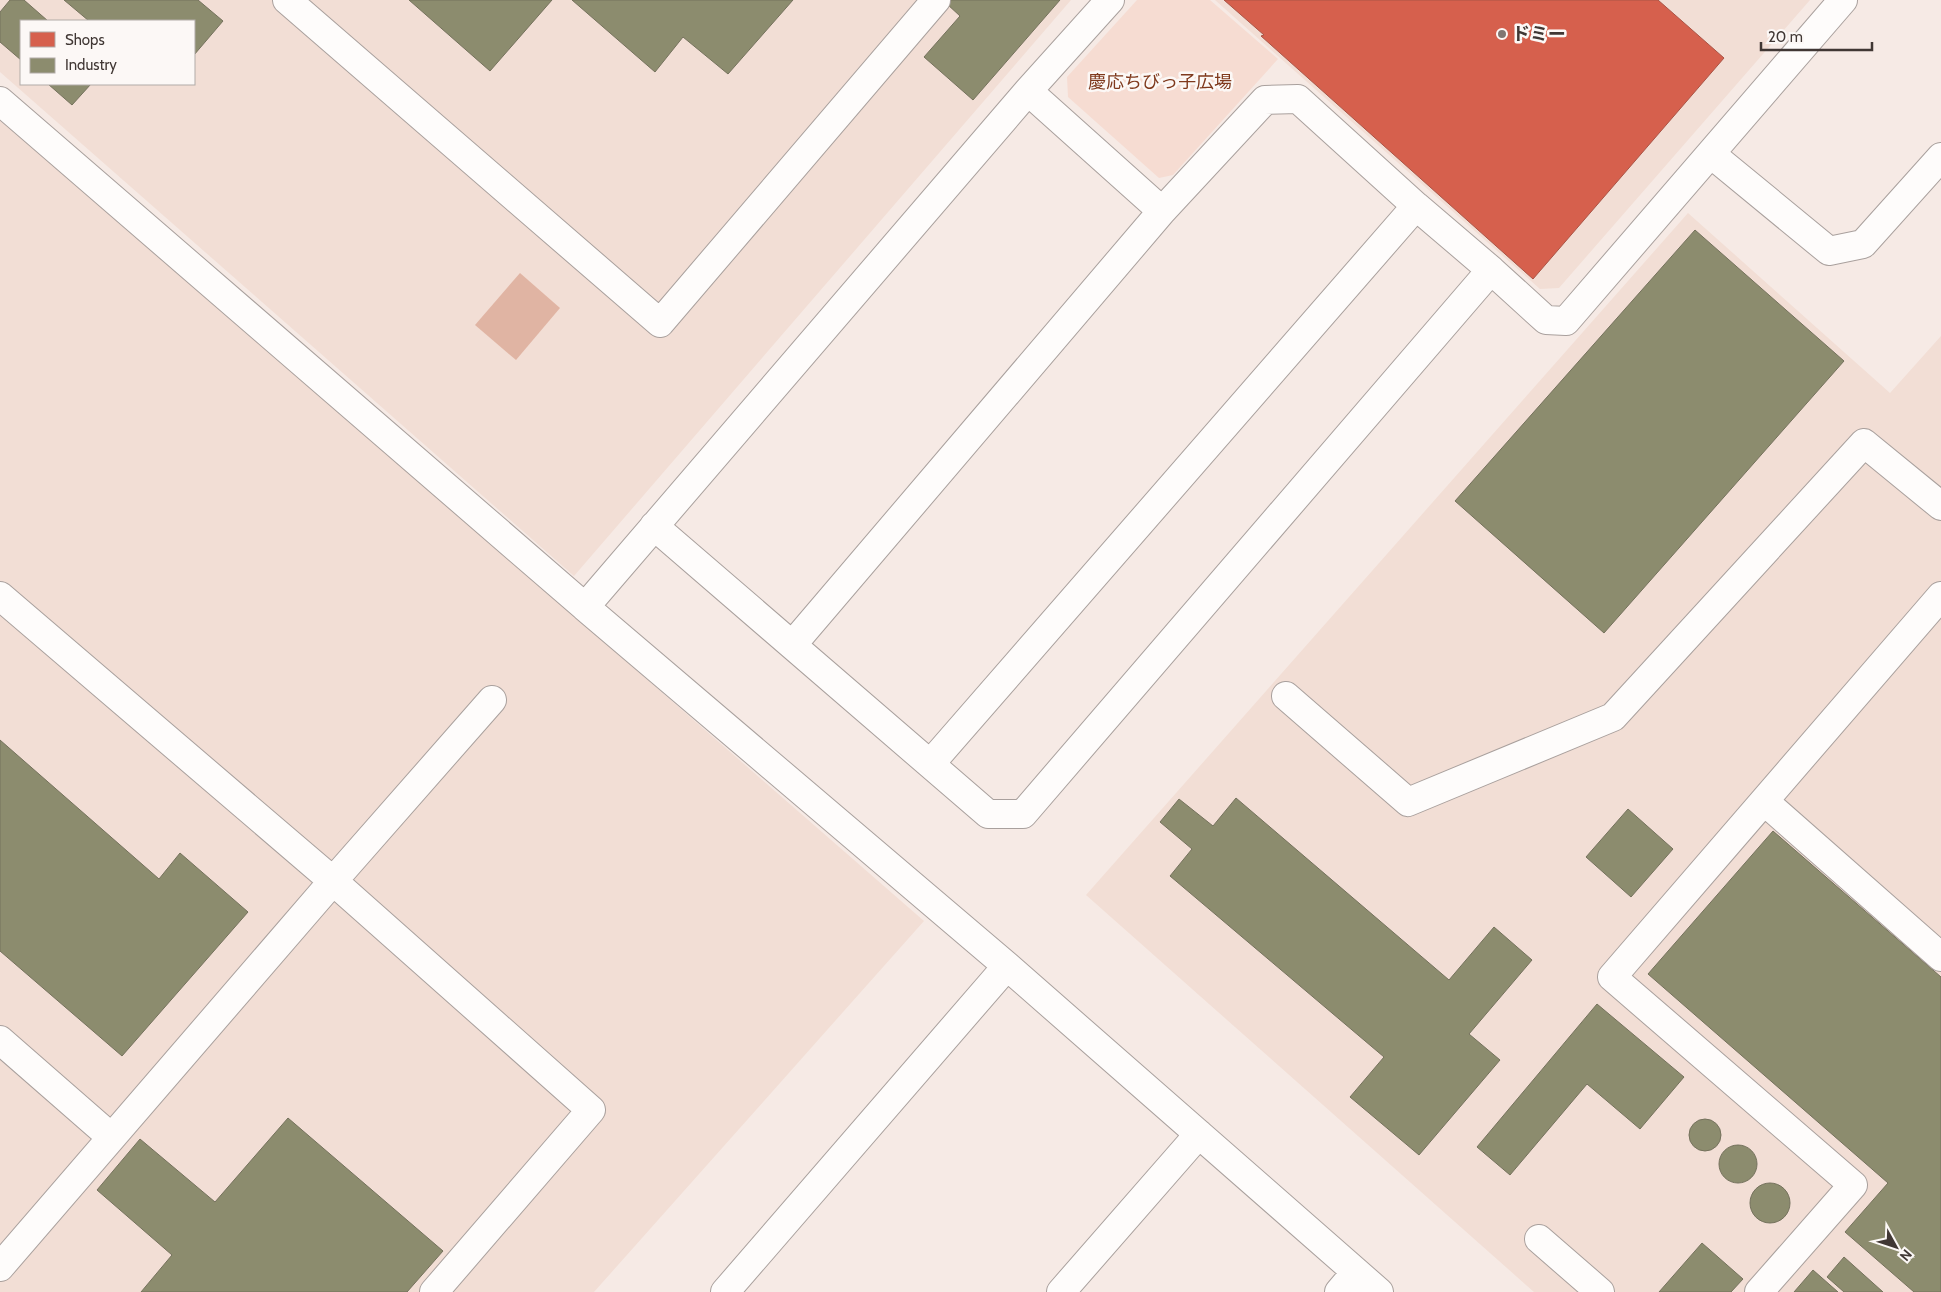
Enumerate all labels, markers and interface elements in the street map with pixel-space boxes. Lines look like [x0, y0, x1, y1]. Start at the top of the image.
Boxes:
legend [20, 20, 195, 85]
scale bar [1761, 20, 1872, 52]
place label: ドミー [1512, 23, 1566, 45]
marker: ドミー [1496, 28, 1508, 40]
text: 20 m [1768, 28, 1803, 46]
text: Shops [65, 31, 105, 49]
text: Industry [65, 56, 117, 74]
park label: 慶応ちびっ子広場 [1088, 71, 1232, 93]
north arrow [1871, 1222, 1921, 1272]
text: N [1896, 1246, 1916, 1265]

